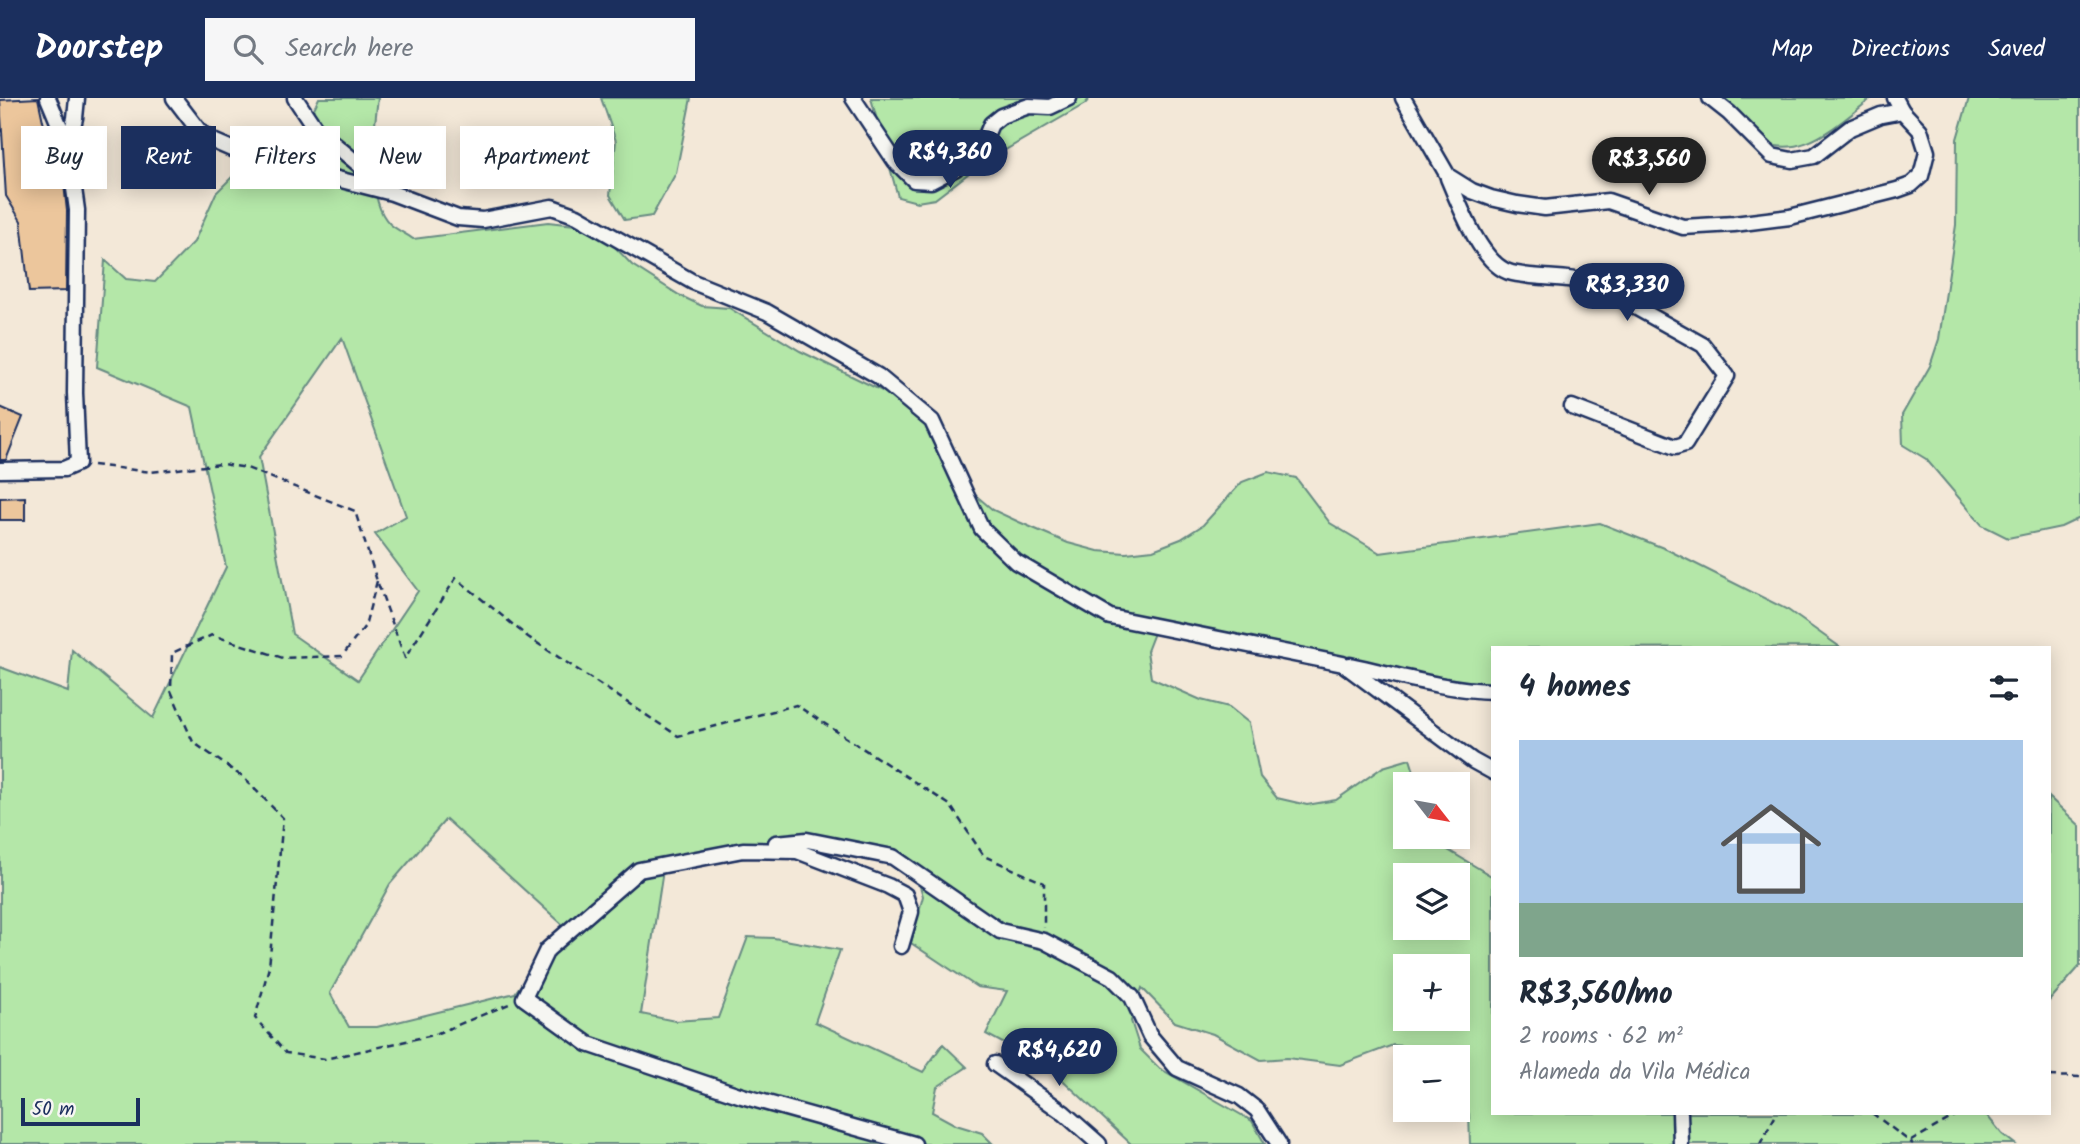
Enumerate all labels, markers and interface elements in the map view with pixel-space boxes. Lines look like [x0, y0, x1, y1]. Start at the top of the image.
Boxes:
search box [205, 18, 695, 81]
text: Doorstep [35, 23, 163, 76]
text: Search here [285, 28, 413, 70]
icon: search [229, 30, 267, 68]
text: Map [1771, 30, 1813, 69]
text: Directions [1851, 30, 1950, 69]
text: Saved [1988, 30, 2045, 69]
chip: Buy [21, 126, 107, 189]
chip: Rent [121, 126, 216, 189]
chip: Filters [230, 126, 340, 189]
chip: New [354, 126, 446, 189]
chip: Apartment [460, 126, 614, 189]
pin: R$4,360 [885, 130, 1015, 190]
text: R$4,360 [909, 135, 991, 171]
pin: R$3,560 [1584, 138, 1714, 197]
text: R$3,560 [1608, 142, 1690, 178]
pin: R$3,330 [1562, 264, 1692, 323]
text: R$3,330 [1585, 268, 1669, 304]
text: 4 homes [1519, 664, 1631, 712]
icon: filters [1985, 669, 2023, 707]
north arrow [1393, 772, 1470, 849]
map controls [1393, 772, 1470, 1122]
icon: home [1708, 786, 1834, 912]
button: layers [1393, 863, 1470, 940]
button: + [1393, 954, 1470, 1031]
text: R$3,560/mo [1519, 971, 1673, 1019]
text: 2 rooms · 62 m² [1519, 1019, 1683, 1055]
pin: R$4,620 [994, 1028, 1124, 1088]
text: R$4,620 [1017, 1033, 1101, 1069]
button: − [1393, 1045, 1470, 1122]
text: Alameda da Vila Médica [1519, 1055, 1751, 1091]
scale bar [21, 1095, 140, 1127]
text: 50 m [32, 1095, 74, 1125]

